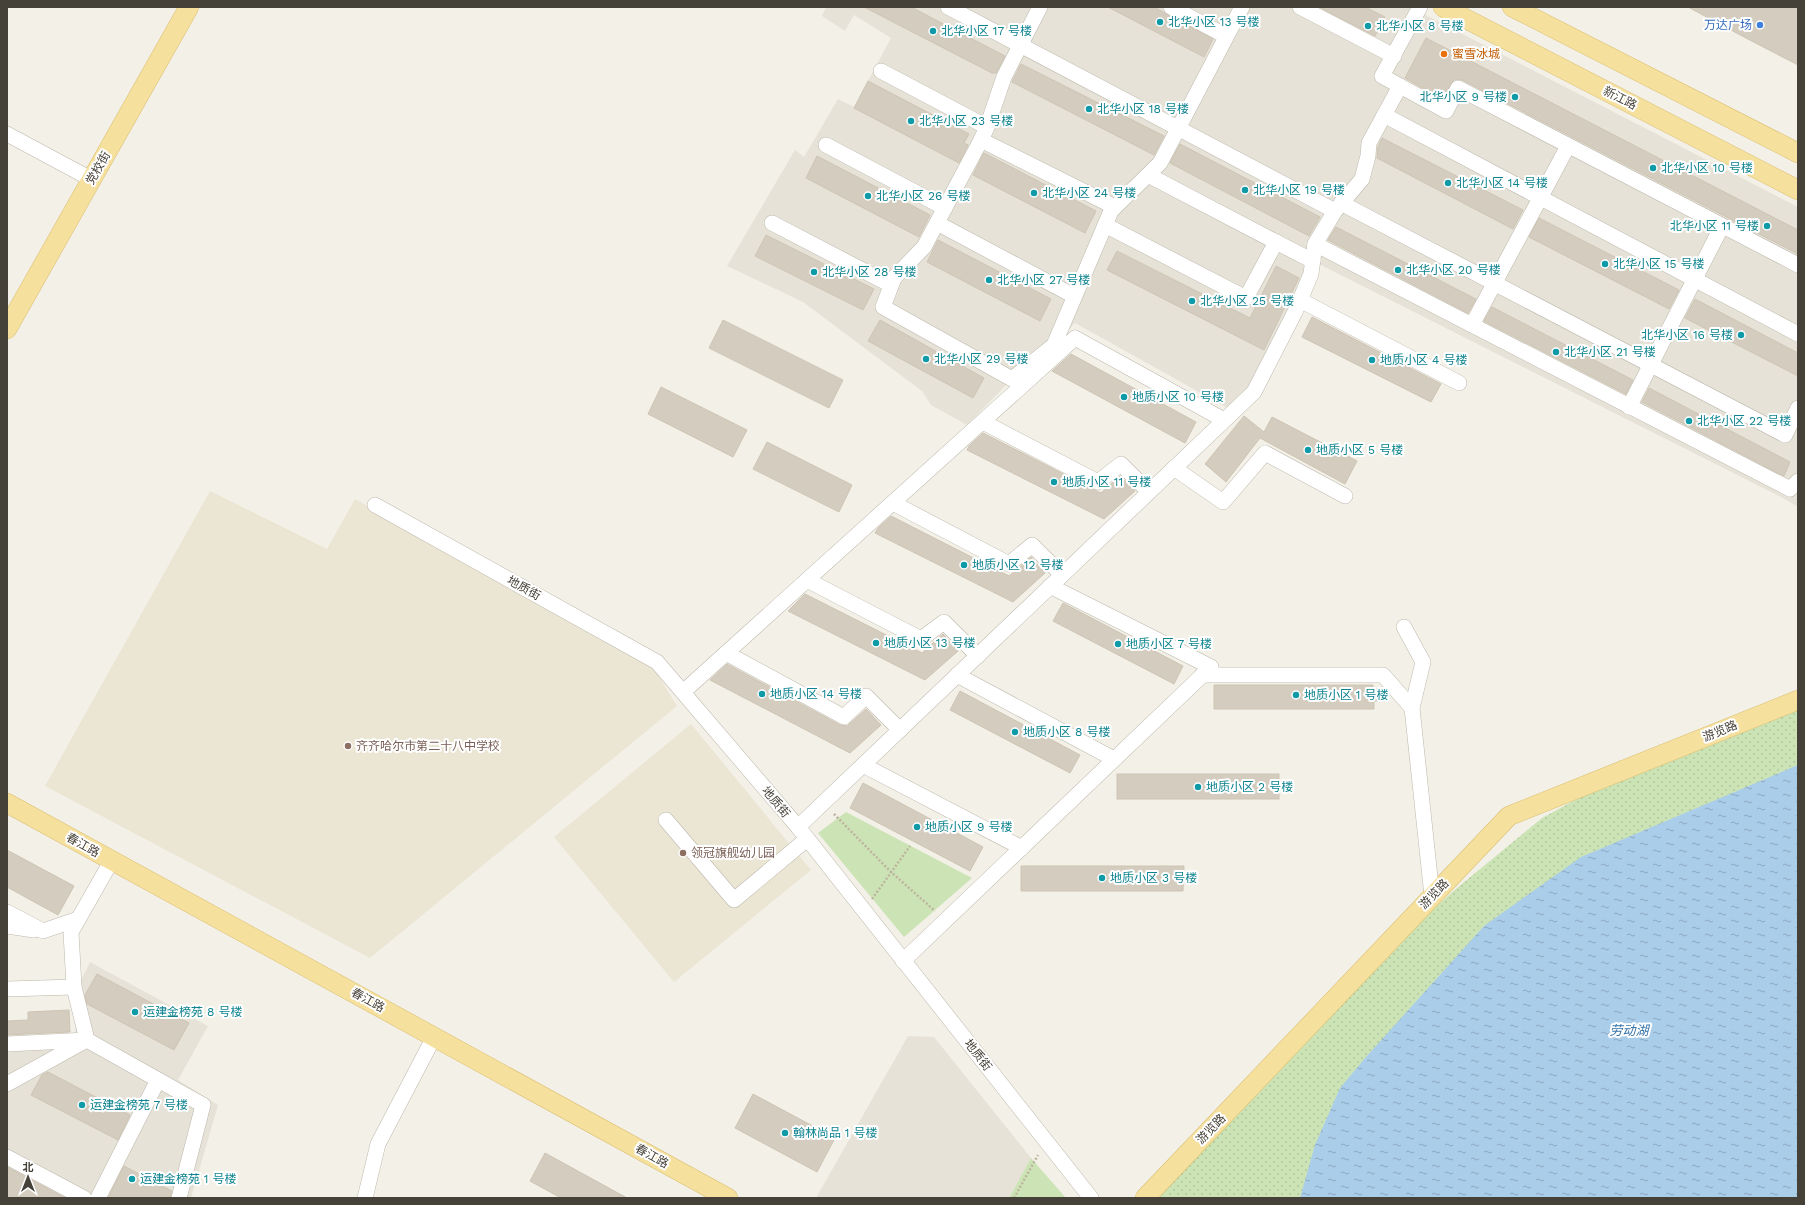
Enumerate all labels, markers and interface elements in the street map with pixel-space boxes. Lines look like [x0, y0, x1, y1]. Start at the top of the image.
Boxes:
place label: 北华小区 13 号楼 [1168, 15, 1260, 29]
marker: 北华小区 13 号楼 [1155, 17, 1165, 27]
place label: 万达广场 [1704, 18, 1752, 32]
place label: 北华小区 8 号楼 [1376, 19, 1464, 33]
marker: 万达广场 [1755, 20, 1765, 30]
marker: 北华小区 8 号楼 [1363, 21, 1373, 31]
place label: 北华小区 17 号楼 [941, 24, 1032, 38]
marker: 北华小区 17 号楼 [928, 26, 938, 36]
place label: 蜜雪冰城 [1452, 47, 1500, 61]
marker: 蜜雪冰城 [1439, 49, 1449, 59]
street label: 新江路 [1601, 84, 1639, 112]
place label: 北华小区 9 号楼 [1419, 90, 1507, 104]
marker: 北华小区 9 号楼 [1510, 92, 1520, 102]
place label: 北华小区 18 号楼 [1097, 102, 1189, 116]
marker: 北华小区 18 号楼 [1084, 104, 1094, 114]
place label: 北华小区 23 号楼 [919, 114, 1013, 128]
marker: 北华小区 23 号楼 [906, 116, 916, 126]
street label: 党校街 [83, 149, 113, 187]
place label: 北华小区 10 号楼 [1661, 161, 1753, 175]
marker: 北华小区 10 号楼 [1648, 163, 1658, 173]
place label: 北华小区 14 号楼 [1456, 176, 1548, 190]
marker: 北华小区 14 号楼 [1443, 178, 1453, 188]
place label: 北华小区 19 号楼 [1253, 183, 1345, 197]
marker: 北华小区 19 号楼 [1240, 185, 1250, 195]
place label: 北华小区 24 号楼 [1042, 186, 1136, 200]
marker: 北华小区 24 号楼 [1029, 188, 1039, 198]
place label: 北华小区 26 号楼 [876, 189, 970, 203]
marker: 北华小区 26 号楼 [863, 191, 873, 201]
place label: 北华小区 11 号楼 [1670, 219, 1759, 233]
marker: 北华小区 11 号楼 [1762, 221, 1772, 231]
place label: 北华小区 15 号楼 [1613, 257, 1705, 271]
marker: 北华小区 15 号楼 [1600, 259, 1610, 269]
place label: 北华小区 20 号楼 [1406, 263, 1501, 277]
place label: 北华小区 28 号楼 [822, 265, 917, 279]
marker: 北华小区 20 号楼 [1393, 265, 1403, 275]
marker: 北华小区 28 号楼 [809, 267, 819, 277]
place label: 北华小区 27 号楼 [997, 273, 1090, 287]
marker: 北华小区 27 号楼 [984, 275, 994, 285]
place label: 北华小区 25 号楼 [1200, 294, 1294, 308]
marker: 北华小区 25 号楼 [1187, 296, 1197, 306]
place label: 北华小区 16 号楼 [1641, 328, 1733, 342]
marker: 北华小区 16 号楼 [1736, 330, 1746, 340]
place label: 北华小区 21 号楼 [1564, 345, 1656, 359]
marker: 北华小区 21 号楼 [1551, 347, 1561, 357]
place label: 北华小区 29 号楼 [934, 352, 1029, 366]
place label: 地质小区 4 号楼 [1380, 353, 1468, 367]
marker: 北华小区 29 号楼 [921, 354, 931, 364]
marker: 地质小区 4 号楼 [1367, 355, 1377, 365]
place label: 地质小区 10 号楼 [1132, 390, 1224, 404]
marker: 地质小区 10 号楼 [1119, 392, 1129, 402]
place label: 北华小区 22 号楼 [1697, 414, 1791, 428]
marker: 北华小区 22 号楼 [1684, 416, 1694, 426]
place label: 地质小区 5 号楼 [1316, 443, 1403, 457]
marker: 地质小区 5 号楼 [1303, 445, 1313, 455]
place label: 地质小区 11 号楼 [1062, 475, 1151, 489]
marker: 地质小区 11 号楼 [1049, 477, 1059, 487]
place label: 地质小区 12 号楼 [972, 558, 1064, 572]
marker: 地质小区 12 号楼 [959, 560, 969, 570]
street label: 地质街 [505, 573, 543, 603]
place label: 地质小区 13 号楼 [884, 636, 976, 650]
place label: 地质小区 7 号楼 [1126, 637, 1212, 651]
marker: 地质小区 13 号楼 [871, 638, 881, 648]
marker: 地质小区 7 号楼 [1113, 639, 1123, 649]
place label: 地质小区 14 号楼 [770, 687, 862, 701]
place label: 地质小区 1 号楼 [1304, 688, 1389, 702]
marker: 地质小区 14 号楼 [757, 689, 767, 699]
marker: 地质小区 1 号楼 [1291, 690, 1301, 700]
street label: 游览路 [1701, 718, 1739, 744]
place label: 地质小区 8 号楼 [1023, 725, 1111, 739]
marker: 地质小区 8 号楼 [1010, 727, 1020, 737]
place label: 齐齐哈尔市第二十八中学校 [356, 739, 500, 753]
marker: 齐齐哈尔市第二十八中学校 [343, 741, 353, 751]
place label: 地质小区 2 号楼 [1206, 780, 1293, 794]
marker: 地质小区 2 号楼 [1193, 782, 1203, 792]
street label: 地质街 [759, 784, 793, 820]
place label: 地质小区 9 号楼 [925, 820, 1013, 834]
marker: 地质小区 9 号楼 [912, 822, 922, 832]
street label: 春江路 [64, 830, 102, 860]
place label: 领冠旗舰幼儿园 [691, 846, 775, 860]
marker: 领冠旗舰幼儿园 [678, 848, 688, 858]
place label: 地质小区 3 号楼 [1110, 871, 1197, 885]
marker: 地质小区 3 号楼 [1097, 873, 1107, 883]
street label: 游览路 [1416, 876, 1452, 912]
street label: 春江路 [349, 985, 387, 1015]
place label: 运建金榜苑 8 号楼 [143, 1005, 243, 1019]
marker: 运建金榜苑 8 号楼 [130, 1007, 140, 1017]
water label: 劳动湖 [1609, 1023, 1650, 1038]
street label: 地质街 [961, 1037, 995, 1073]
place label: 运建金榜苑 7 号楼 [90, 1098, 188, 1112]
marker: 运建金榜苑 7 号楼 [77, 1100, 87, 1110]
street label: 游览路 [1193, 1111, 1229, 1147]
place label: 翰林尚品 1 号楼 [793, 1126, 878, 1140]
marker: 翰林尚品 1 号楼 [780, 1128, 790, 1138]
street label: 春江路 [633, 1141, 671, 1171]
north arrow [8, 1157, 48, 1197]
text: 北 [23, 1161, 34, 1174]
place label: 运建金榜苑 1 号楼 [140, 1172, 237, 1186]
marker: 运建金榜苑 1 号楼 [127, 1174, 137, 1184]

